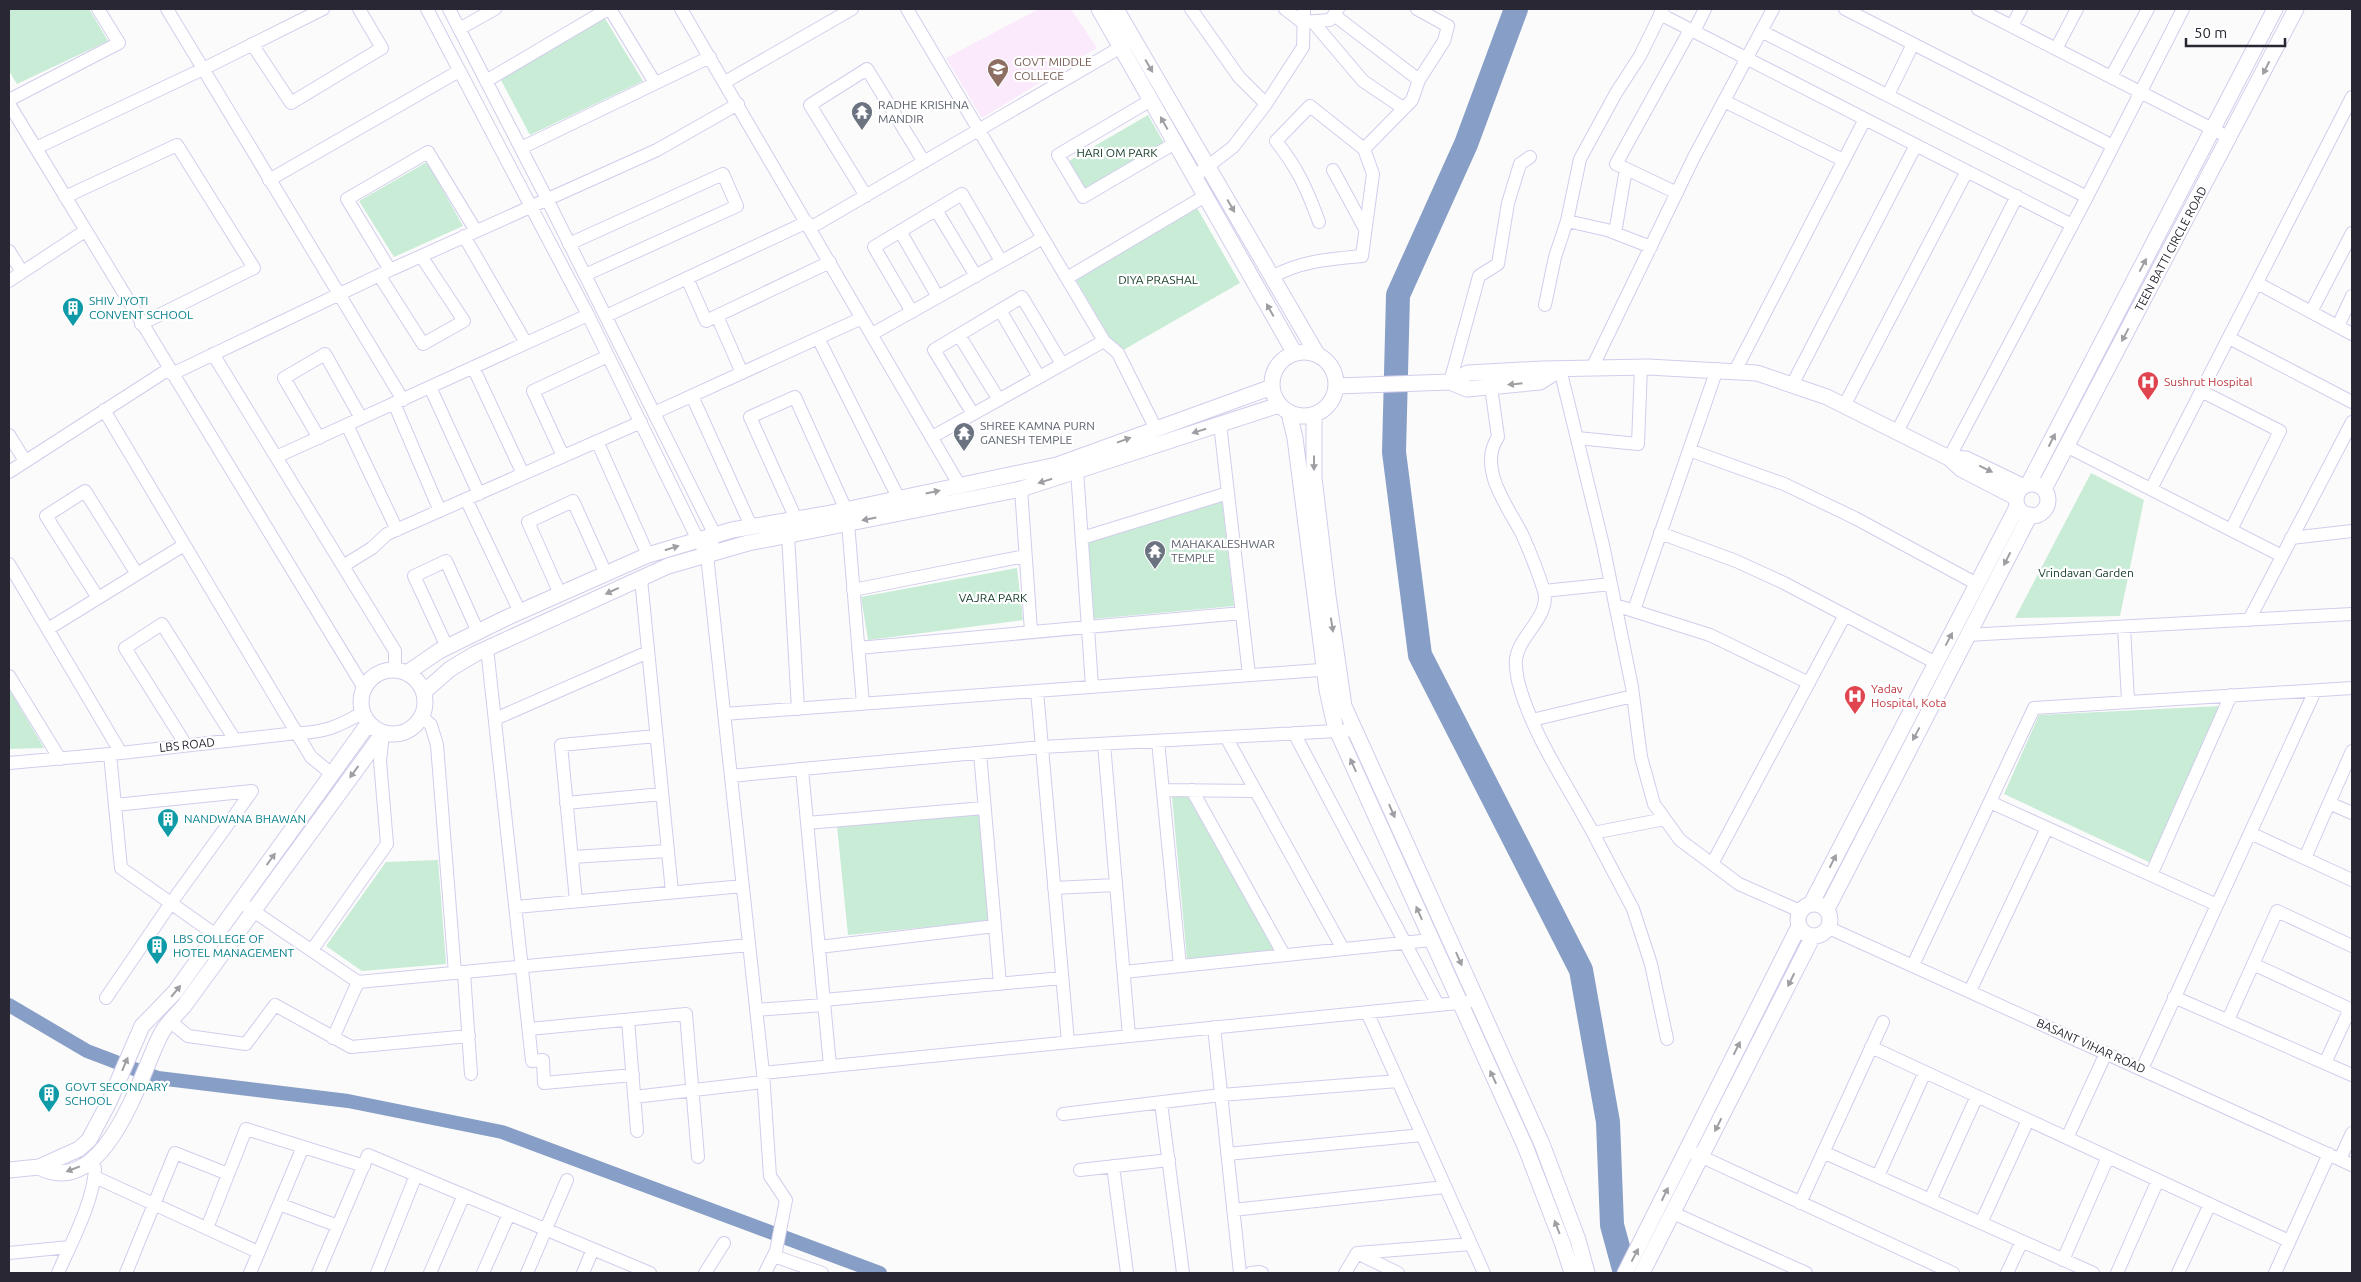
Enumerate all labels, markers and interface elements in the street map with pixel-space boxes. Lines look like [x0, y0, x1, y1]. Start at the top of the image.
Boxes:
scale bar [2186, 15, 2285, 47]
text: 50 m [2194, 24, 2227, 41]
place label: GOVT MIDDLE COLLEGE [1014, 55, 1092, 82]
school or university icon: GOVT MIDDLE COLLEGE [986, 57, 1010, 88]
one-way arrow [1145, 59, 1153, 73]
one-way arrow [2262, 61, 2270, 75]
place label: RADHE KRISHNA MANDIR [878, 98, 969, 125]
temple icon: RADHE KRISHNA MANDIR [850, 100, 874, 131]
one-way arrow [1160, 115, 1168, 130]
park label: HARI OM PARK [1076, 146, 1158, 159]
street label: TEEN BATTI CIRCLE ROAD [2132, 184, 2209, 313]
one-way arrow [1227, 199, 1235, 214]
one-way arrow [2139, 258, 2147, 272]
park label: DIYA PRASHAL [1118, 273, 1198, 286]
place label: SHIV JYOTI CONVENT SCHOOL [89, 294, 193, 321]
building icon: SHIV JYOTI CONVENT SCHOOL [61, 296, 85, 327]
one-way arrow [1265, 303, 1274, 317]
one-way arrow [2121, 328, 2129, 343]
hospital icon: Sushrut Hospital [2136, 370, 2160, 401]
place label: Sushrut Hospital [2164, 375, 2253, 388]
one-way arrow [1507, 380, 1523, 388]
place label: SHREE KAMNA PURN GANESH TEMPLE [980, 419, 1095, 446]
temple icon: SHREE KAMNA PURN GANESH TEMPLE [952, 421, 976, 452]
one-way arrow [1191, 427, 1206, 435]
one-way arrow [2048, 433, 2056, 447]
one-way arrow [1116, 436, 1131, 443]
one-way arrow [1310, 456, 1318, 472]
one-way arrow [1979, 465, 1994, 473]
one-way arrow [1037, 477, 1052, 485]
one-way arrow [926, 487, 942, 495]
one-way arrow [861, 515, 876, 523]
place label: MAHAKALESHWAR TEMPLE [1171, 537, 1275, 564]
temple icon: MAHAKALESHWAR TEMPLE [1143, 539, 1167, 570]
one-way arrow [665, 543, 680, 551]
one-way arrow [2003, 551, 2011, 566]
park label: Vrindavan Garden [2038, 566, 2134, 579]
one-way arrow [605, 588, 619, 596]
park label: VAJRA PARK [959, 591, 1028, 604]
one-way arrow [1328, 617, 1336, 633]
one-way arrow [1944, 633, 1953, 646]
place label: Yadav Hospital, Kota [1871, 682, 1946, 709]
hospital icon: Yadav Hospital, Kota [1843, 684, 1867, 715]
one-way arrow [1912, 727, 1920, 741]
street label: LBS ROAD [159, 735, 215, 754]
one-way arrow [1348, 758, 1356, 772]
one-way arrow [349, 765, 359, 779]
one-way arrow [1389, 804, 1397, 818]
building icon: NANDWANA BHAWAN [156, 807, 180, 838]
place label: NANDWANA BHAWAN [184, 812, 306, 825]
one-way arrow [266, 852, 276, 866]
one-way arrow [1829, 854, 1837, 868]
one-way arrow [1415, 906, 1423, 920]
place label: LBS COLLEGE OF HOTEL MANAGEMENT [173, 932, 295, 959]
building icon: LBS COLLEGE OF HOTEL MANAGEMENT [145, 934, 169, 965]
one-way arrow [1455, 952, 1463, 966]
one-way arrow [1787, 973, 1795, 987]
one-way arrow [170, 985, 181, 998]
street label: BASANT VIHAR ROAD [2035, 1016, 2148, 1075]
one-way arrow [1733, 1041, 1741, 1055]
one-way arrow [122, 1057, 130, 1071]
one-way arrow [1489, 1070, 1497, 1084]
place label: GOVT SECONDARY SCHOOL [65, 1080, 168, 1107]
building icon: GOVT SECONDARY SCHOOL [37, 1082, 61, 1113]
one-way arrow [1714, 1118, 1722, 1132]
one-way arrow [65, 1165, 80, 1173]
one-way arrow [1661, 1186, 1670, 1201]
one-way arrow [1553, 1219, 1561, 1234]
one-way arrow [1630, 1249, 1639, 1262]

